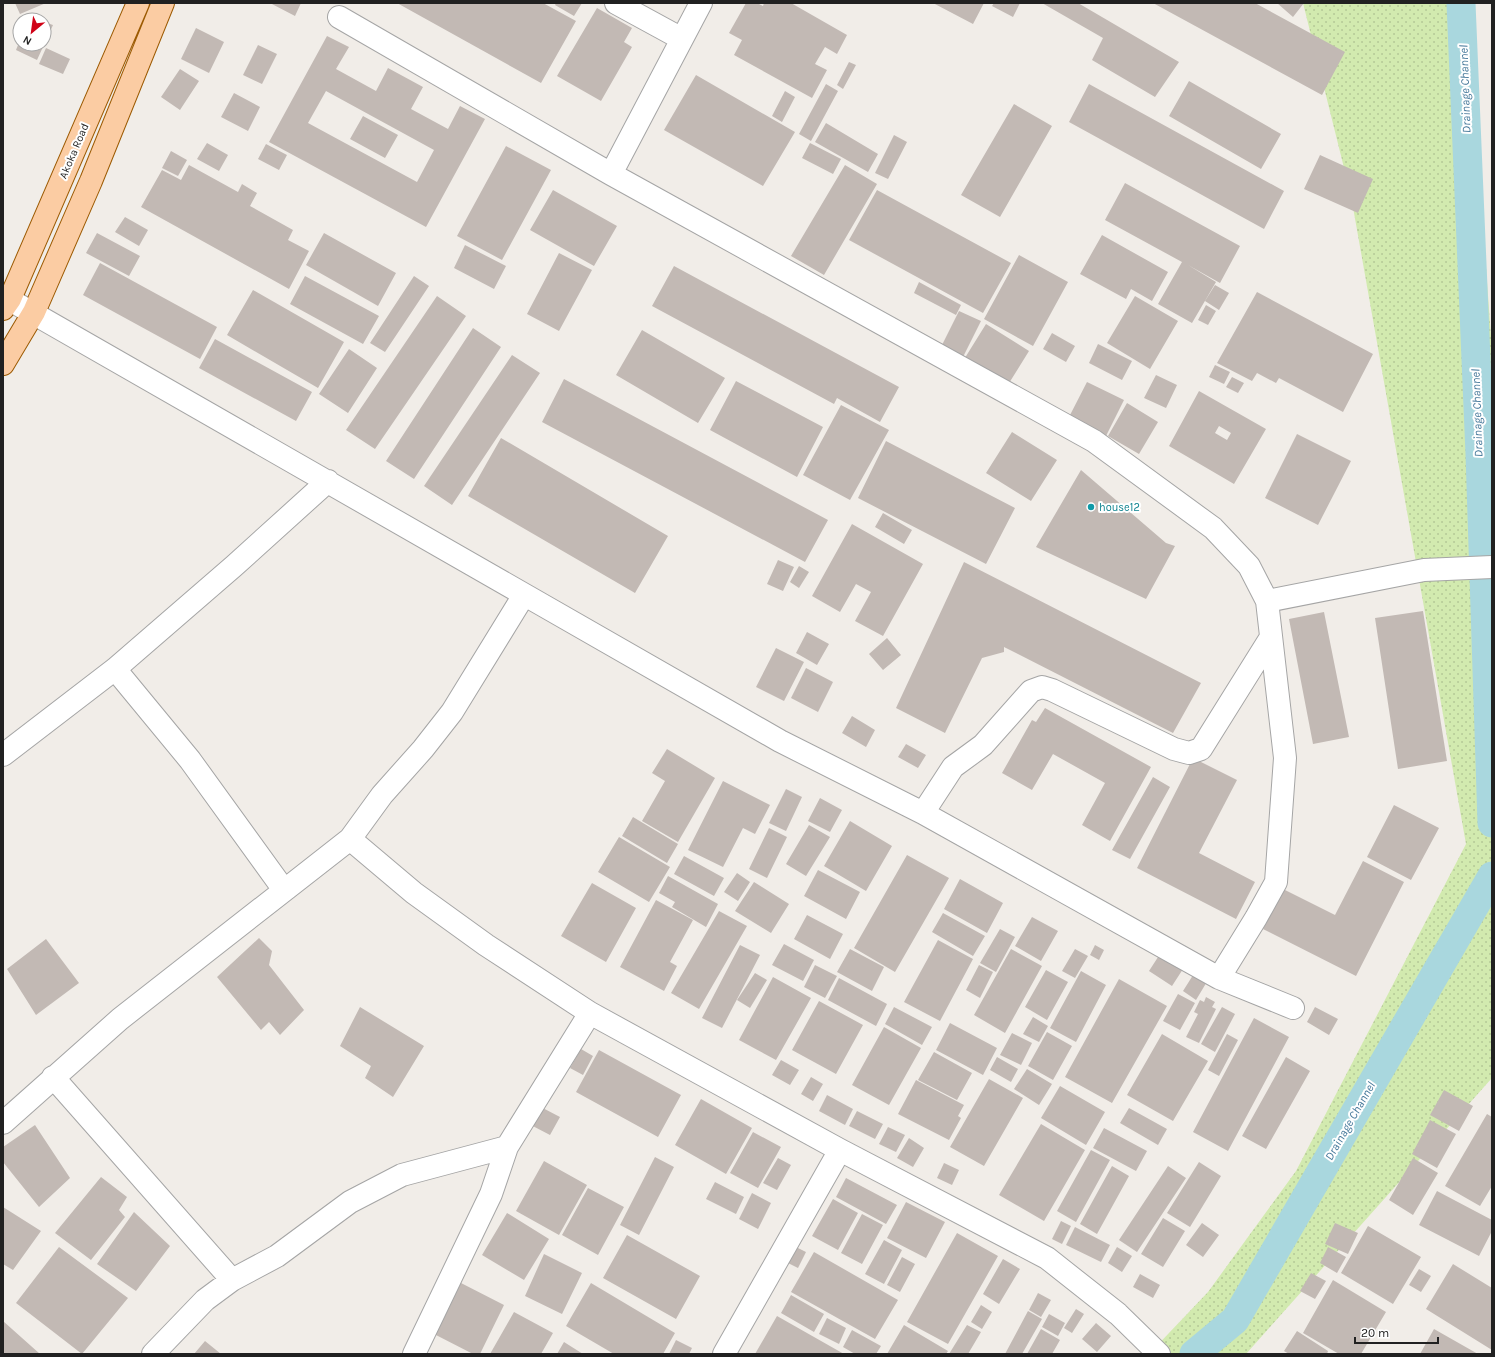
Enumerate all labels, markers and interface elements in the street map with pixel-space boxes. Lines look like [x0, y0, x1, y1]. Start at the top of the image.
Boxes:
north arrow [12, 12, 52, 52]
text: N [21, 33, 34, 48]
water label: Drainage Channel [1456, 45, 1474, 133]
street label: Akoka Road [57, 121, 91, 181]
water label: Drainage Channel [1468, 369, 1486, 457]
place label: house12 [1099, 501, 1140, 514]
marker: house12 [1086, 502, 1096, 512]
water label: Drainage Channel [1322, 1079, 1378, 1163]
scale bar [1355, 1319, 1438, 1345]
text: 20 m [1361, 1326, 1389, 1340]

